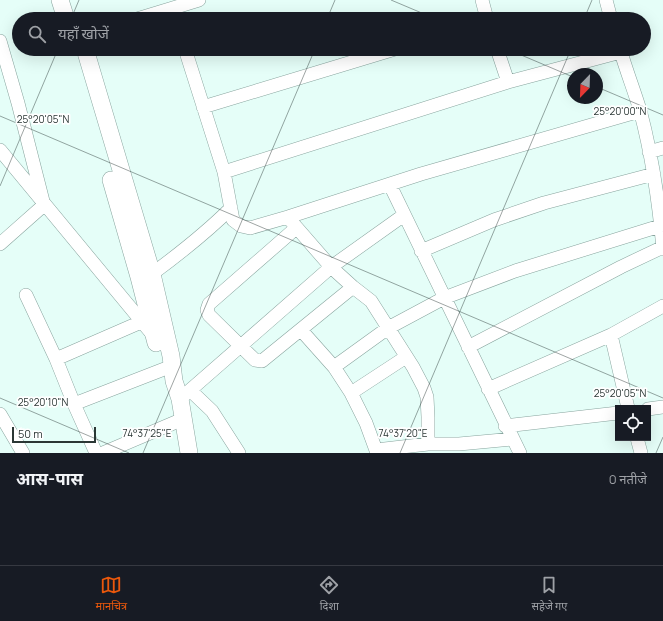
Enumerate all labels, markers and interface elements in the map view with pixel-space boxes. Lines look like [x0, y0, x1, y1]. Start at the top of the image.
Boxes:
search box [12, 12, 651, 56]
icon: search [26, 23, 48, 45]
text: यहाँ खोजें [58, 23, 109, 44]
north arrow [567, 68, 603, 104]
text: 25°20'00"N [594, 104, 647, 118]
text: 25°20'05"N [17, 112, 69, 126]
text: 25°20'05"N [594, 386, 646, 400]
text: 25°20'10"N [18, 395, 68, 409]
map controls [615, 405, 651, 441]
button: locate [615, 405, 651, 441]
scale bar [12, 425, 96, 444]
text: 50 m [18, 426, 43, 441]
text: 74°37'25"E [123, 426, 172, 440]
text: 74°37'20"E [378, 426, 428, 440]
text: आस-पास [16, 467, 83, 490]
text: 0 नतीजे [609, 470, 647, 488]
tab: मानचित्र [96, 574, 127, 614]
tab: दिशा [318, 574, 340, 614]
tab: सहेजे गए [531, 574, 567, 614]

